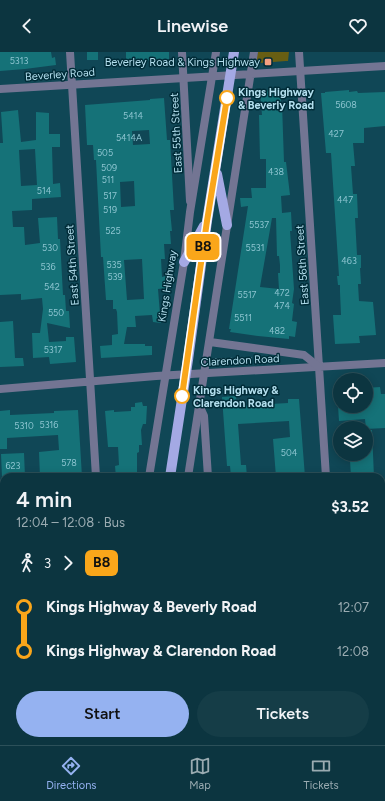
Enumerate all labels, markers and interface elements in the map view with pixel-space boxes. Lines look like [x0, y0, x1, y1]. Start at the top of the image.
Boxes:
icon: back [16, 15, 38, 37]
text: Linewise [157, 15, 228, 37]
icon: heart [347, 15, 369, 37]
house number: 5313 [10, 55, 28, 66]
place label: Beverley Road & Kings Highway [105, 56, 260, 69]
marker: Beverley Road & Kings Highway [263, 57, 273, 67]
street label: Beverley Road [25, 66, 95, 83]
place label: Kings Highway & Beverly Road [238, 86, 314, 112]
marker: Kings Highway & Beverly Road [219, 90, 235, 106]
street label: East 55th Street [168, 92, 185, 174]
house number: 5608 [335, 99, 357, 110]
house number: 5414 [123, 110, 143, 121]
house number: 427 [328, 128, 344, 139]
house number: 5414A [116, 132, 142, 143]
house number: 505 [97, 147, 113, 158]
house number: 509 [101, 162, 117, 173]
house number: 438 [268, 166, 284, 177]
house number: 511 [102, 174, 114, 185]
house number: 514 [37, 185, 52, 196]
house number: 517 [103, 190, 117, 201]
house number: 447 [337, 194, 353, 205]
house number: 519 [103, 204, 117, 215]
house number: 5537 [249, 219, 269, 230]
street label: East 54th Street [63, 224, 82, 306]
street label: East 56th Street [293, 224, 312, 306]
house number: 525 [105, 225, 121, 236]
line badge: B8 [185, 234, 221, 260]
text: B8 [194, 238, 212, 255]
house number: 530 [42, 242, 58, 253]
house number: 5531 [246, 242, 264, 253]
street label: Kings Highway [155, 249, 180, 323]
house number: 463 [341, 255, 357, 266]
house number: 535 [106, 259, 122, 270]
house number: 536 [40, 261, 56, 272]
house number: 539 [107, 271, 123, 282]
house number: 542 [44, 281, 60, 292]
house number: 472 [274, 287, 290, 298]
house number: 5517 [238, 289, 257, 300]
house number: 474 [274, 300, 290, 311]
house number: 550 [48, 307, 64, 318]
house number: 5511 [234, 312, 252, 323]
house number: 482 [269, 325, 285, 336]
house number: 5317 [44, 344, 62, 355]
street label: Clarendon Road [200, 352, 280, 369]
map controls [333, 373, 373, 461]
button: locate [333, 373, 373, 413]
place label: Kings Highway & Clarendon Road [193, 384, 279, 410]
marker: Kings Highway & Clarendon Road [174, 388, 190, 404]
house number: 5316 [40, 419, 58, 430]
house number: 5310 [14, 420, 34, 431]
button: layers [333, 421, 373, 461]
house number: 504 [281, 447, 298, 458]
house number: 578 [61, 457, 77, 468]
house number: 623 [5, 460, 21, 471]
text: 4 min [16, 486, 72, 513]
text: $3.52 [331, 498, 369, 516]
text: 12:04 – 12:08 · Bus [16, 515, 125, 530]
icon: walk [16, 552, 38, 574]
icon: forward [57, 552, 79, 574]
text: B8 [93, 554, 110, 571]
text: 3 [44, 556, 51, 571]
text: Kings Highway & Beverly Road [46, 598, 257, 616]
text: 12:07 [338, 600, 369, 615]
text: Kings Highway & Clarendon Road [46, 642, 276, 660]
text: 12:08 [337, 644, 369, 659]
button: Start [16, 691, 189, 737]
button: Tickets [197, 691, 369, 737]
tab: Directions [46, 755, 96, 792]
tab: Map [189, 755, 211, 792]
tab: Tickets [304, 755, 339, 792]

